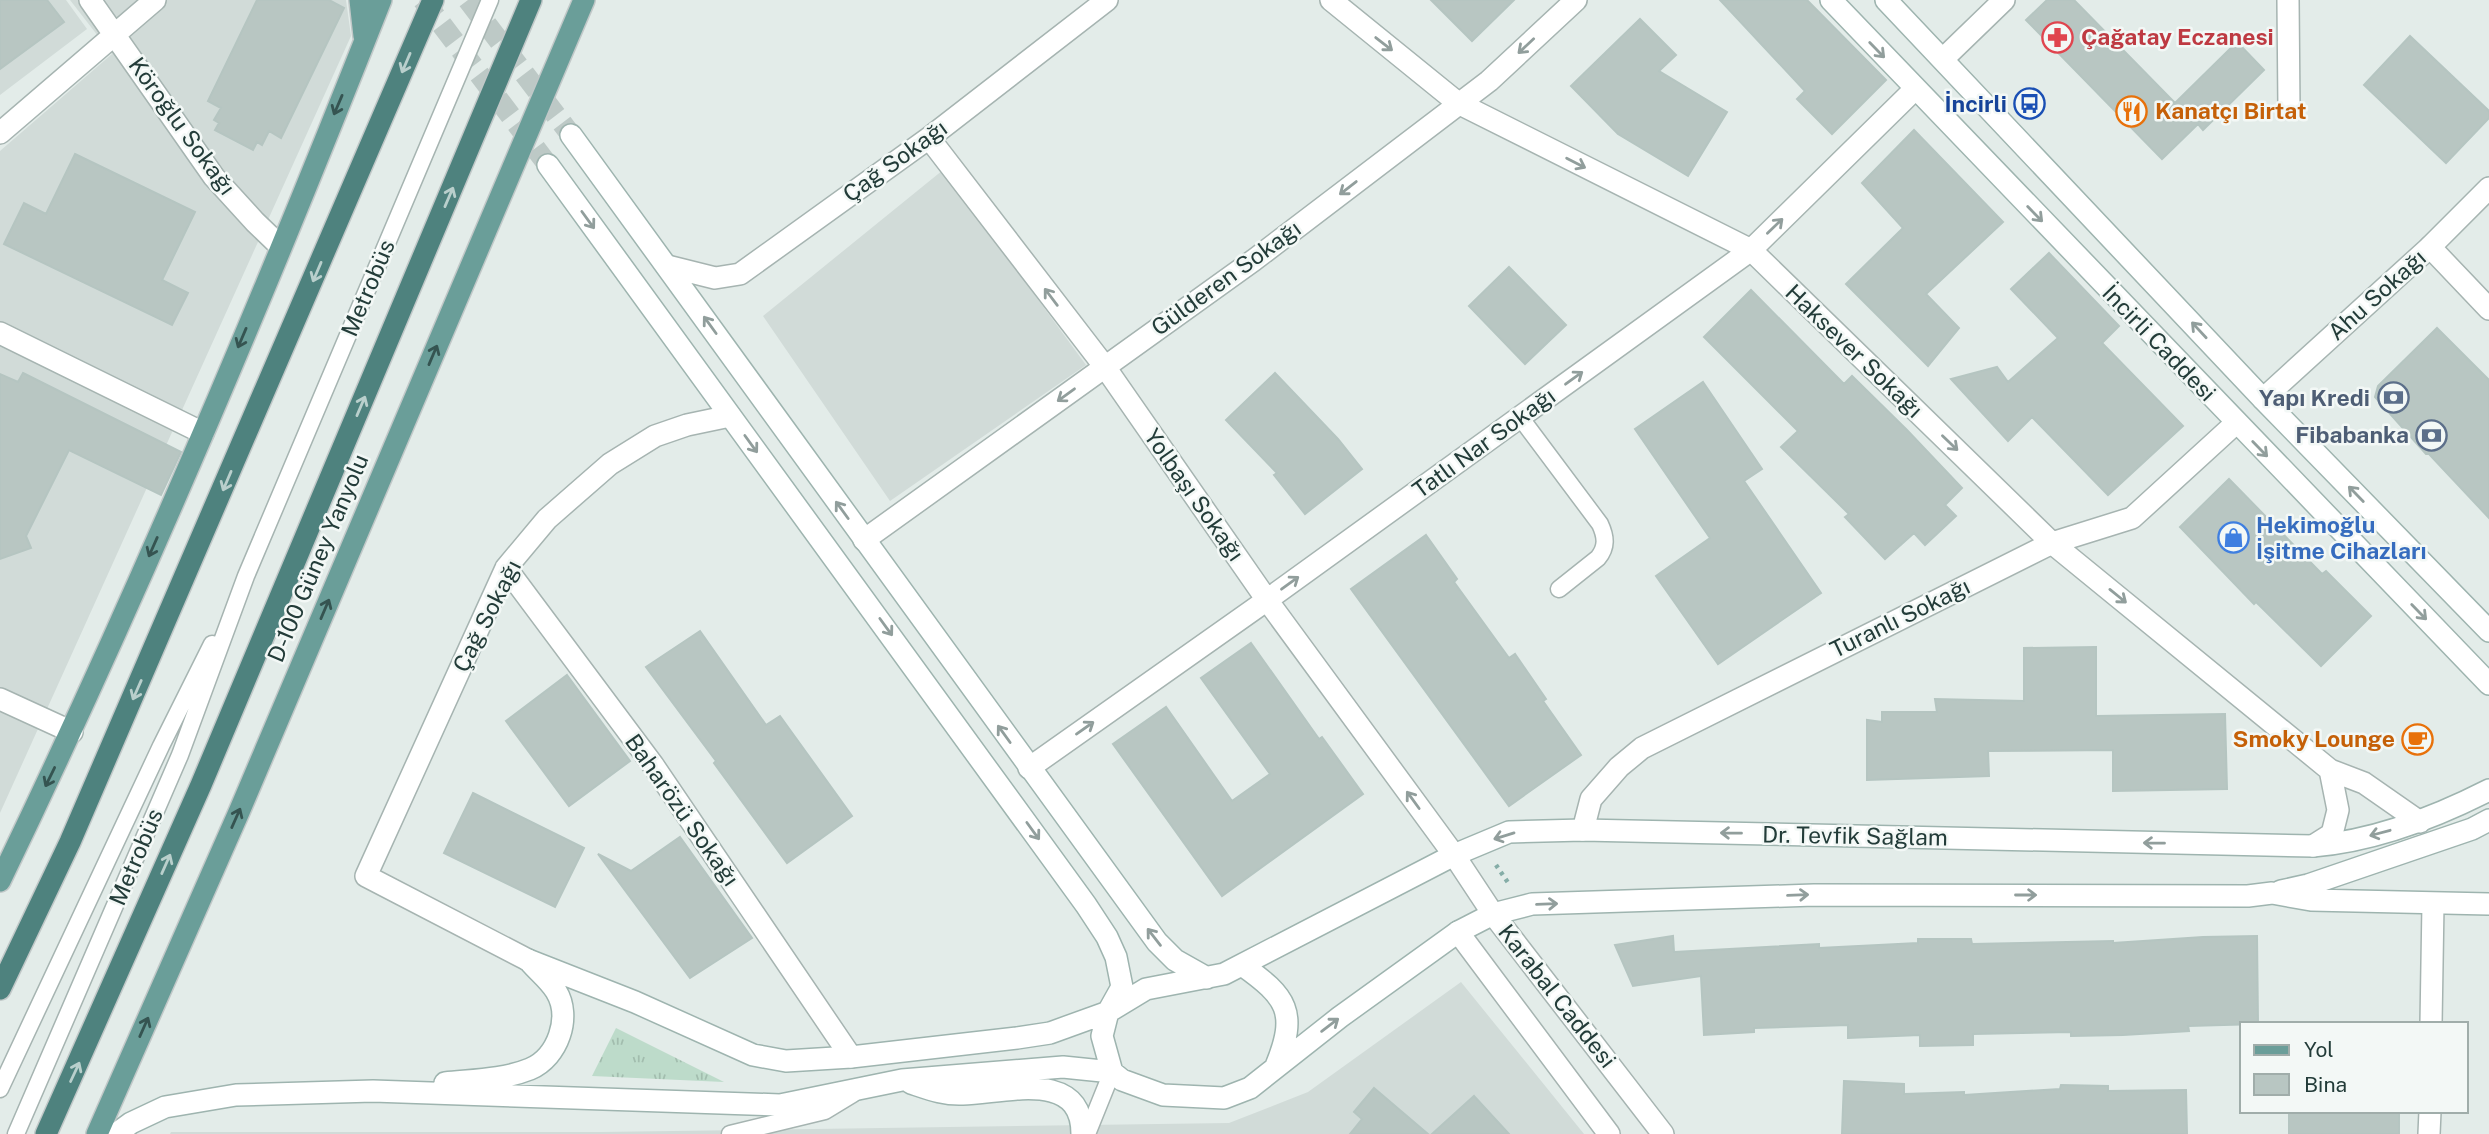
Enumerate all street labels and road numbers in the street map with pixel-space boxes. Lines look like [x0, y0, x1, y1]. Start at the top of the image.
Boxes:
street label: Köroğlu Sokağı [124, 52, 241, 200]
street label: Çağ Sokağı [837, 114, 952, 207]
street label: Gülderen Sokağı [1146, 214, 1306, 341]
street label: Metrobüs [335, 236, 400, 340]
street label: Ahu Sokağı [2322, 244, 2431, 346]
street label: Haksever Sokağı [1780, 278, 1928, 423]
street label: İncirli Caddesi [2097, 279, 2222, 406]
street label: Tatlı Nar Sokağı [1407, 382, 1560, 503]
street label: Yolbaşı Sokağı [1139, 423, 1250, 566]
street label: D-100 Güney Yanyolu [261, 450, 374, 666]
street label: Çağ Sokağı [447, 555, 526, 676]
street label: Turanlı Sokağı [1826, 572, 1974, 663]
street label: Baharözü Sokağı [620, 729, 745, 891]
street label: Metrobüs [103, 805, 168, 909]
street label: Dr. Tevfik Sağlam [1762, 820, 1948, 851]
street label: Karabal Caddesi [1493, 919, 1622, 1073]

